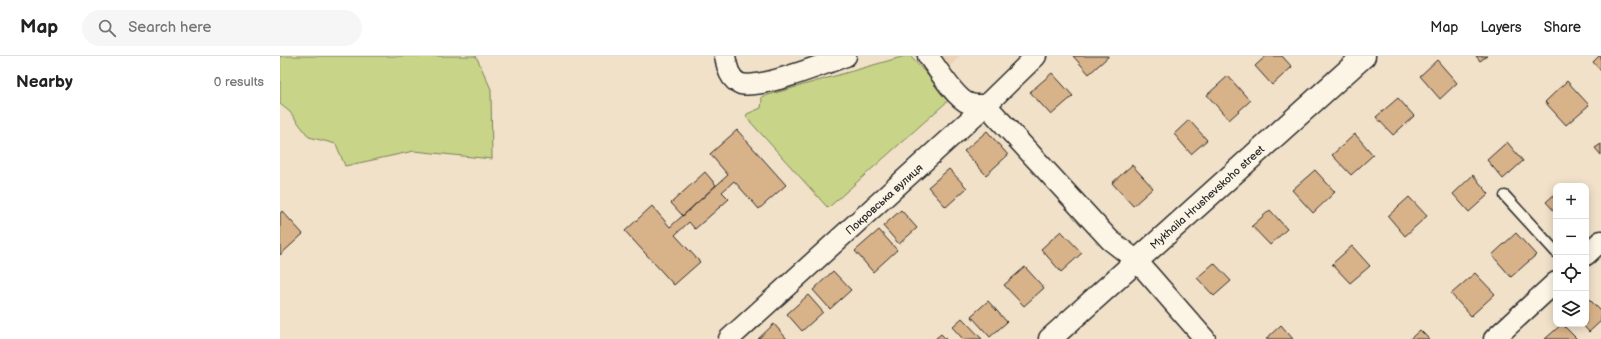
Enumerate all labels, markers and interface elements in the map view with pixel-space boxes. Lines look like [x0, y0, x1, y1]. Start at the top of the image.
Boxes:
search box [82, 10, 362, 46]
text: Map [20, 16, 58, 39]
icon: search [96, 17, 118, 39]
text: Search here [128, 18, 211, 37]
text: Map [1430, 19, 1458, 36]
text: Layers [1480, 19, 1522, 36]
text: Share [1544, 19, 1581, 36]
text: Nearby [16, 72, 73, 92]
text: 0 results [214, 74, 264, 90]
street label: Mykhaila Hrushevskoho street [1148, 142, 1267, 252]
street label: Покровська вулиця [843, 161, 926, 237]
map controls [1553, 183, 1589, 327]
button: + [1553, 183, 1589, 219]
button: − [1553, 219, 1589, 255]
button: locate [1553, 255, 1589, 291]
button: layers [1553, 291, 1589, 327]

